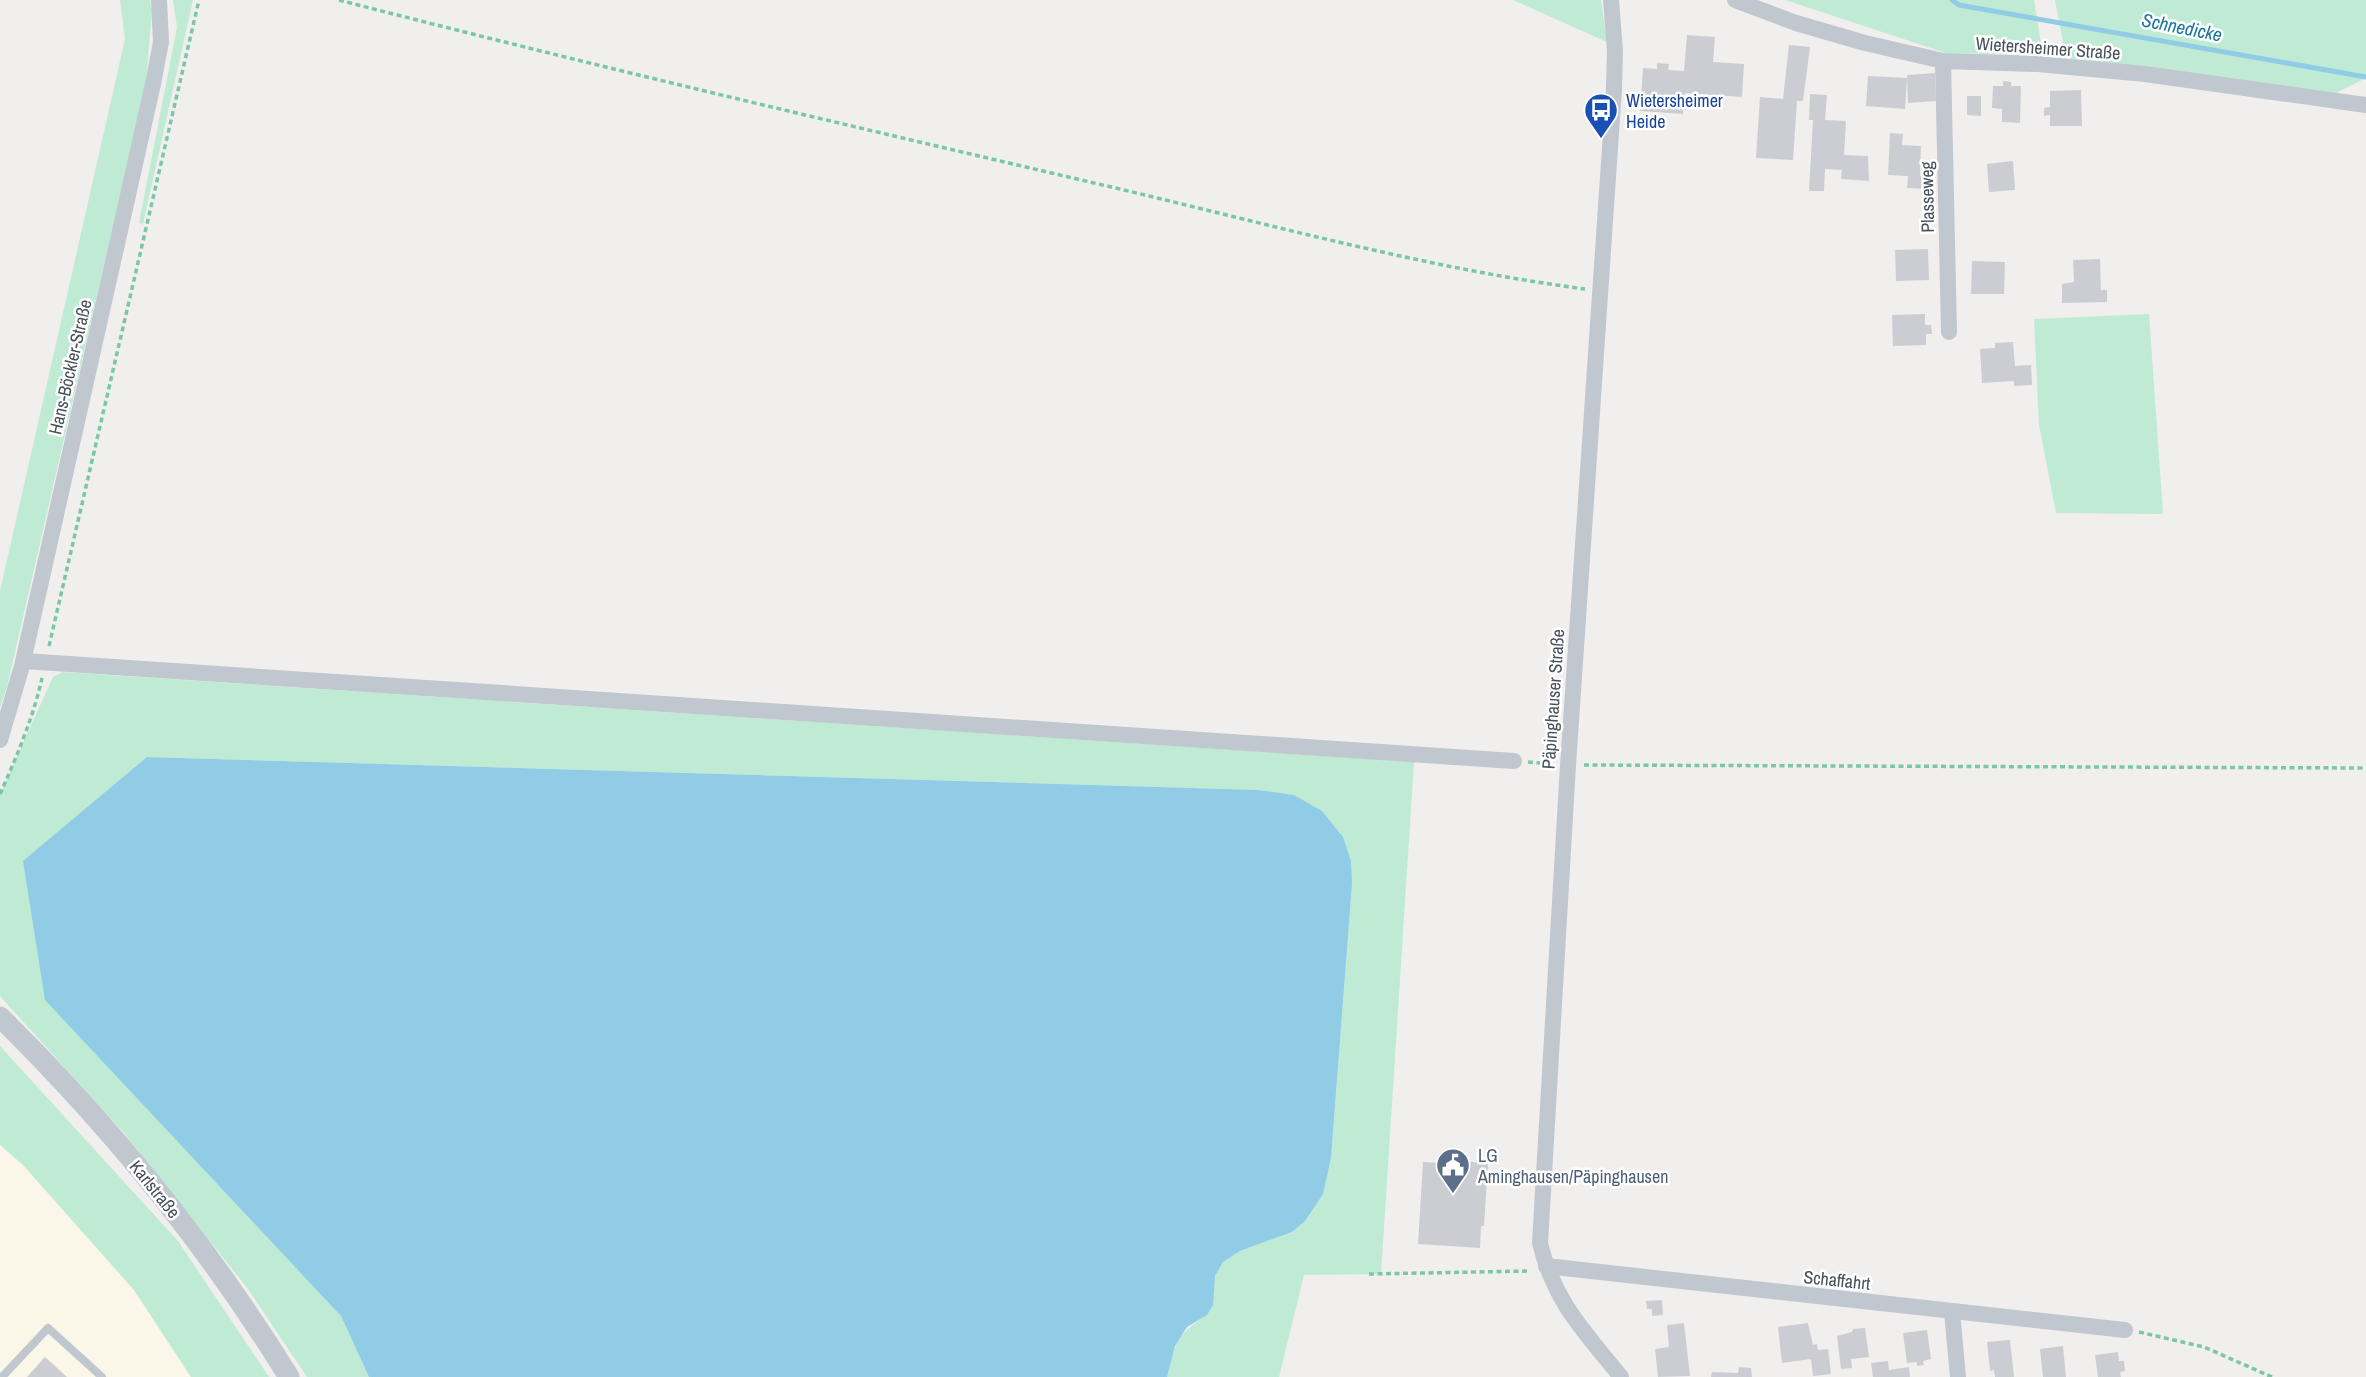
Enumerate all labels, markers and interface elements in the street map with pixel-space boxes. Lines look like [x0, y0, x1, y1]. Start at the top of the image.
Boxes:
water label: Schnedicke [2140, 6, 2224, 48]
street label: Wietersheimer Straße [1975, 30, 2121, 66]
place label: Wietersheimer Heide [1626, 88, 1723, 134]
bus stop icon: Wietersheimer Heide [1582, 91, 1620, 140]
street label: Plasseweg [1914, 160, 1940, 233]
street label: Hans-Böckler-Straße [42, 297, 98, 437]
street label: Päpinghauser Straße [1536, 628, 1570, 770]
place label: LG Aminghausen/Päpinghausen [1477, 1143, 1668, 1189]
public building icon: LG Aminghausen/Päpinghausen [1434, 1146, 1472, 1195]
street label: Karlstraße [124, 1155, 186, 1223]
street label: Schaffahrt [1802, 1264, 1872, 1296]

